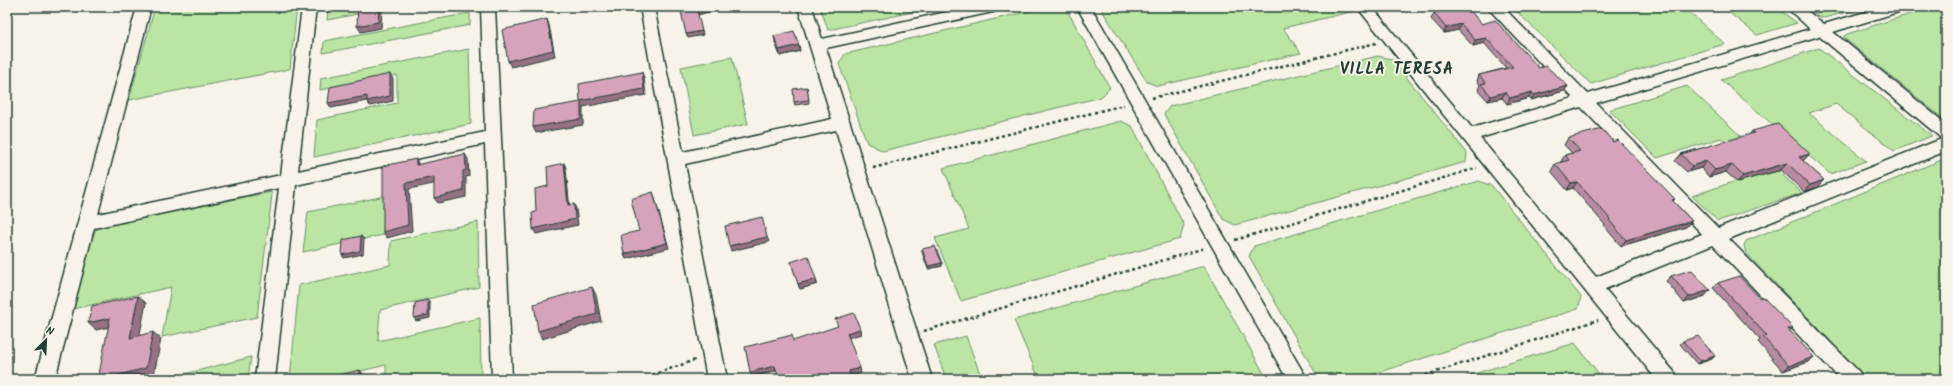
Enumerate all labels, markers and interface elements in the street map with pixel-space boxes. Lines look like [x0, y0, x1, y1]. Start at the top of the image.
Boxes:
district label: VILLA TERESA [1340, 57, 1454, 82]
north arrow [26, 320, 66, 360]
text: N [43, 322, 57, 341]

